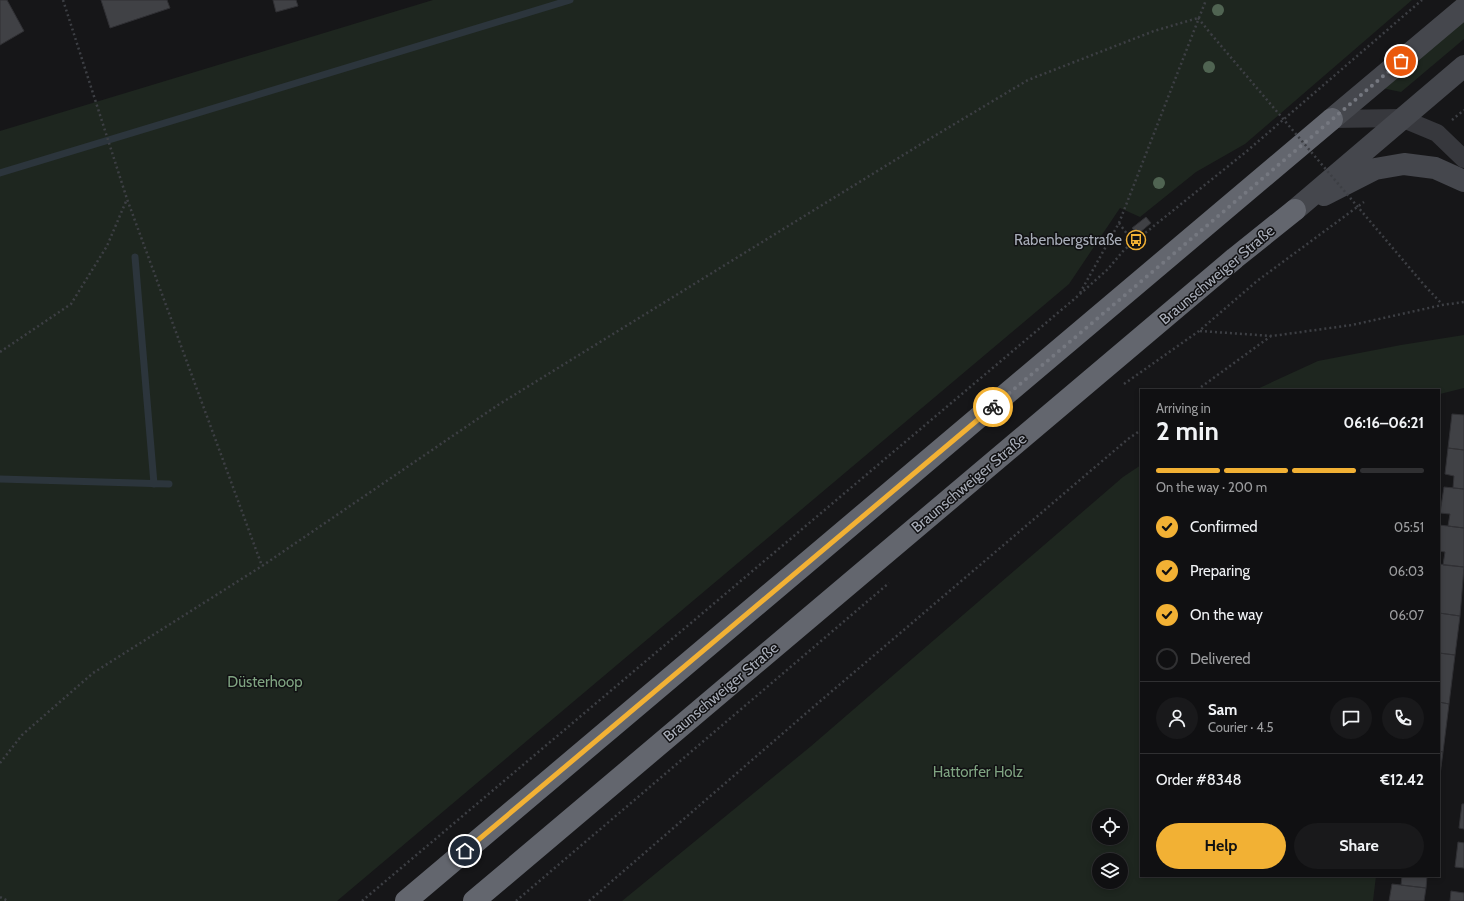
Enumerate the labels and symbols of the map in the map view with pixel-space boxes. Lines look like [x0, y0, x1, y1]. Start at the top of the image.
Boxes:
pin [1384, 44, 1418, 78]
street label: Braunschweiger Straße [1156, 221, 1278, 328]
bus stop icon: Rabenbergstraße [1125, 229, 1147, 251]
place label: Rabenbergstraße [1014, 231, 1122, 249]
courier [973, 387, 1013, 427]
street label: Braunschweiger Straße [908, 429, 1030, 536]
street label: Braunschweiger Straße [660, 638, 782, 745]
park label: Düsterhoop [227, 673, 303, 691]
park label: Hattorfer Holz [933, 763, 1023, 781]
pin [448, 834, 482, 868]

